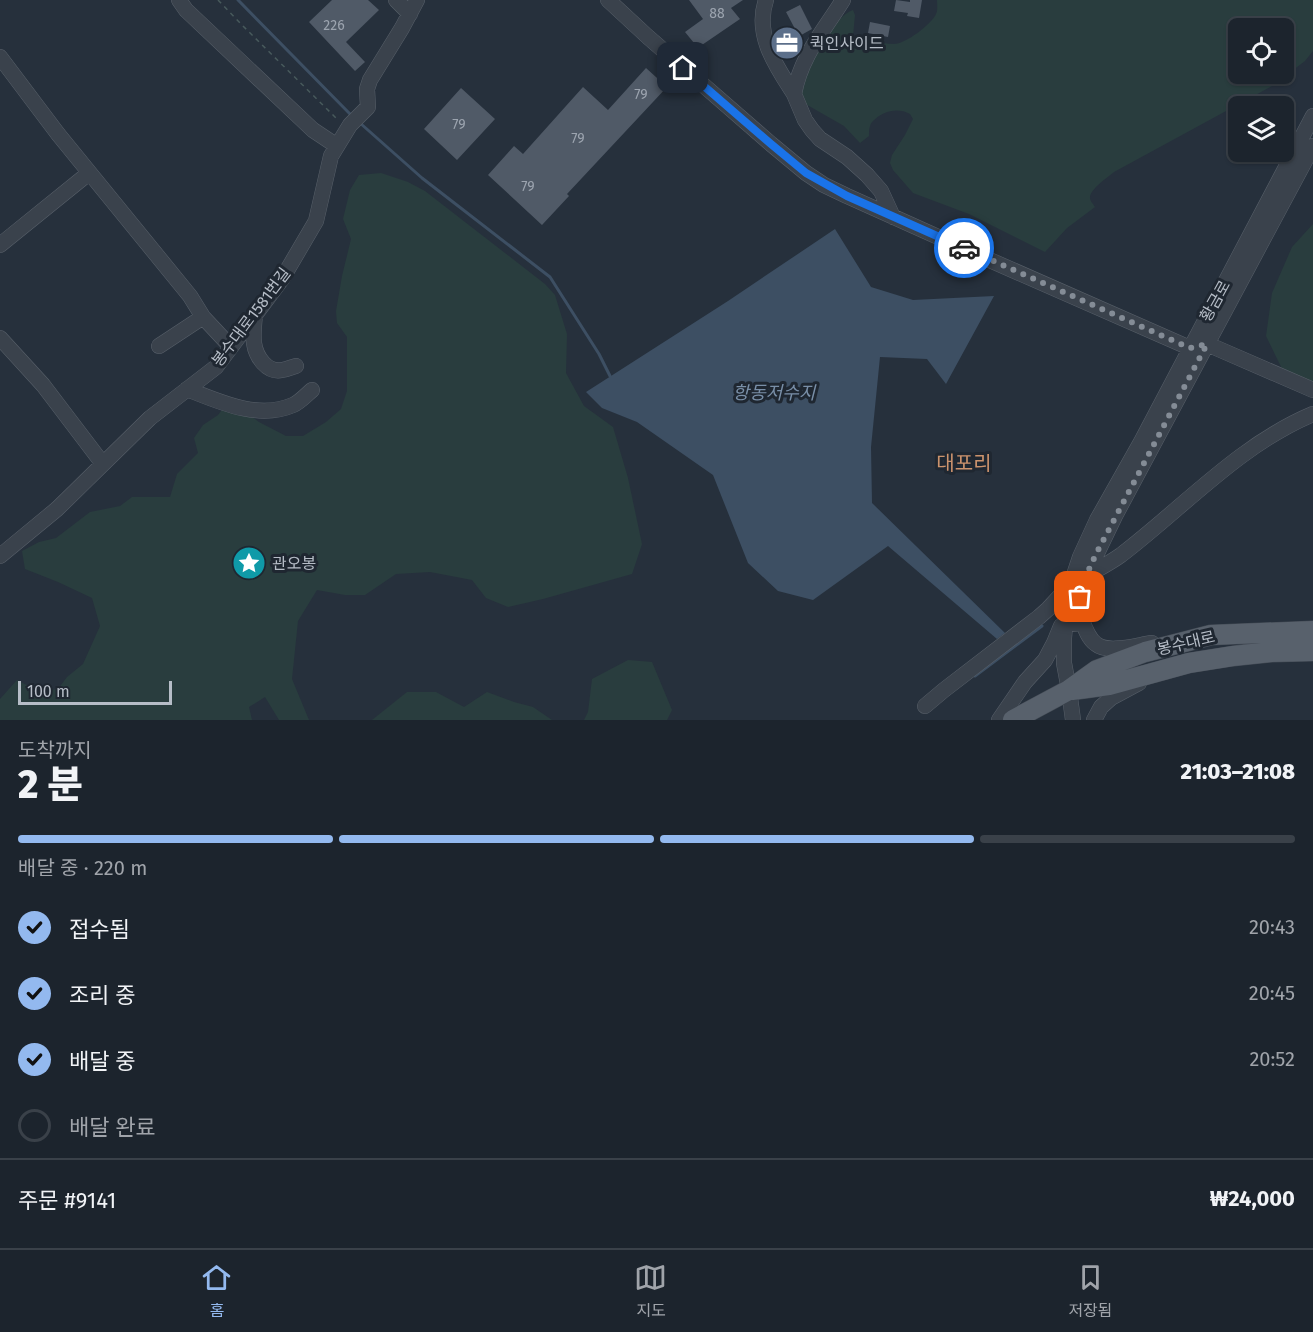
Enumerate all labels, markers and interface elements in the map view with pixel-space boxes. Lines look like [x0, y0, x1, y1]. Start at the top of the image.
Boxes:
house number: 88 [709, 5, 725, 22]
house number: 226 [323, 17, 345, 34]
map controls [1228, 18, 1294, 162]
button: locate [1228, 18, 1294, 84]
office icon: 퀵인사이드 [769, 25, 805, 61]
place label: 퀵인사이드 [810, 34, 884, 53]
pin [657, 42, 708, 93]
icon: home [666, 51, 699, 84]
house number: 79 [634, 86, 648, 103]
button: layers [1228, 96, 1294, 162]
house number: 79 [452, 116, 466, 133]
house number: 79 [571, 130, 585, 147]
house number: 79 [521, 178, 535, 195]
courier [934, 218, 994, 278]
icon: car [948, 232, 981, 265]
street label: 봉수대로1581번길 [208, 264, 294, 370]
street label: 황금로 [1196, 277, 1234, 325]
water label: 항동저수지 [733, 382, 817, 404]
district label: 대포리 [936, 451, 992, 475]
place icon: 관오봉 [231, 545, 267, 581]
place label: 관오봉 [272, 554, 316, 573]
pin [1054, 571, 1105, 622]
icon: bag [1063, 580, 1096, 613]
street label: 봉수대로 [1155, 627, 1217, 659]
scale bar [18, 678, 172, 706]
text: 100 m [27, 682, 70, 701]
text: 도착까지 [18, 738, 92, 762]
text: 21:03–21:08 [1181, 758, 1295, 785]
text: 2 분 [18, 762, 83, 808]
text: 배달 중 · 220 m [18, 856, 147, 880]
icon: check [18, 911, 51, 944]
text: 20:43 [1249, 915, 1295, 939]
text: 접수됨 [69, 916, 130, 943]
icon: check [18, 977, 51, 1010]
text: 20:45 [1249, 981, 1295, 1005]
text: 조리 중 [69, 982, 136, 1009]
icon: check [18, 1043, 51, 1076]
text: 20:52 [1249, 1047, 1295, 1071]
text: 배달 중 [69, 1048, 136, 1075]
text: 배달 완료 [69, 1114, 156, 1141]
text: ₩24,000 [1210, 1185, 1295, 1212]
text: 주문 #9141 [18, 1187, 116, 1214]
tab: 홈 [200, 1261, 233, 1321]
tab: 지도 [634, 1261, 667, 1321]
tab: 저장됨 [1068, 1261, 1113, 1321]

